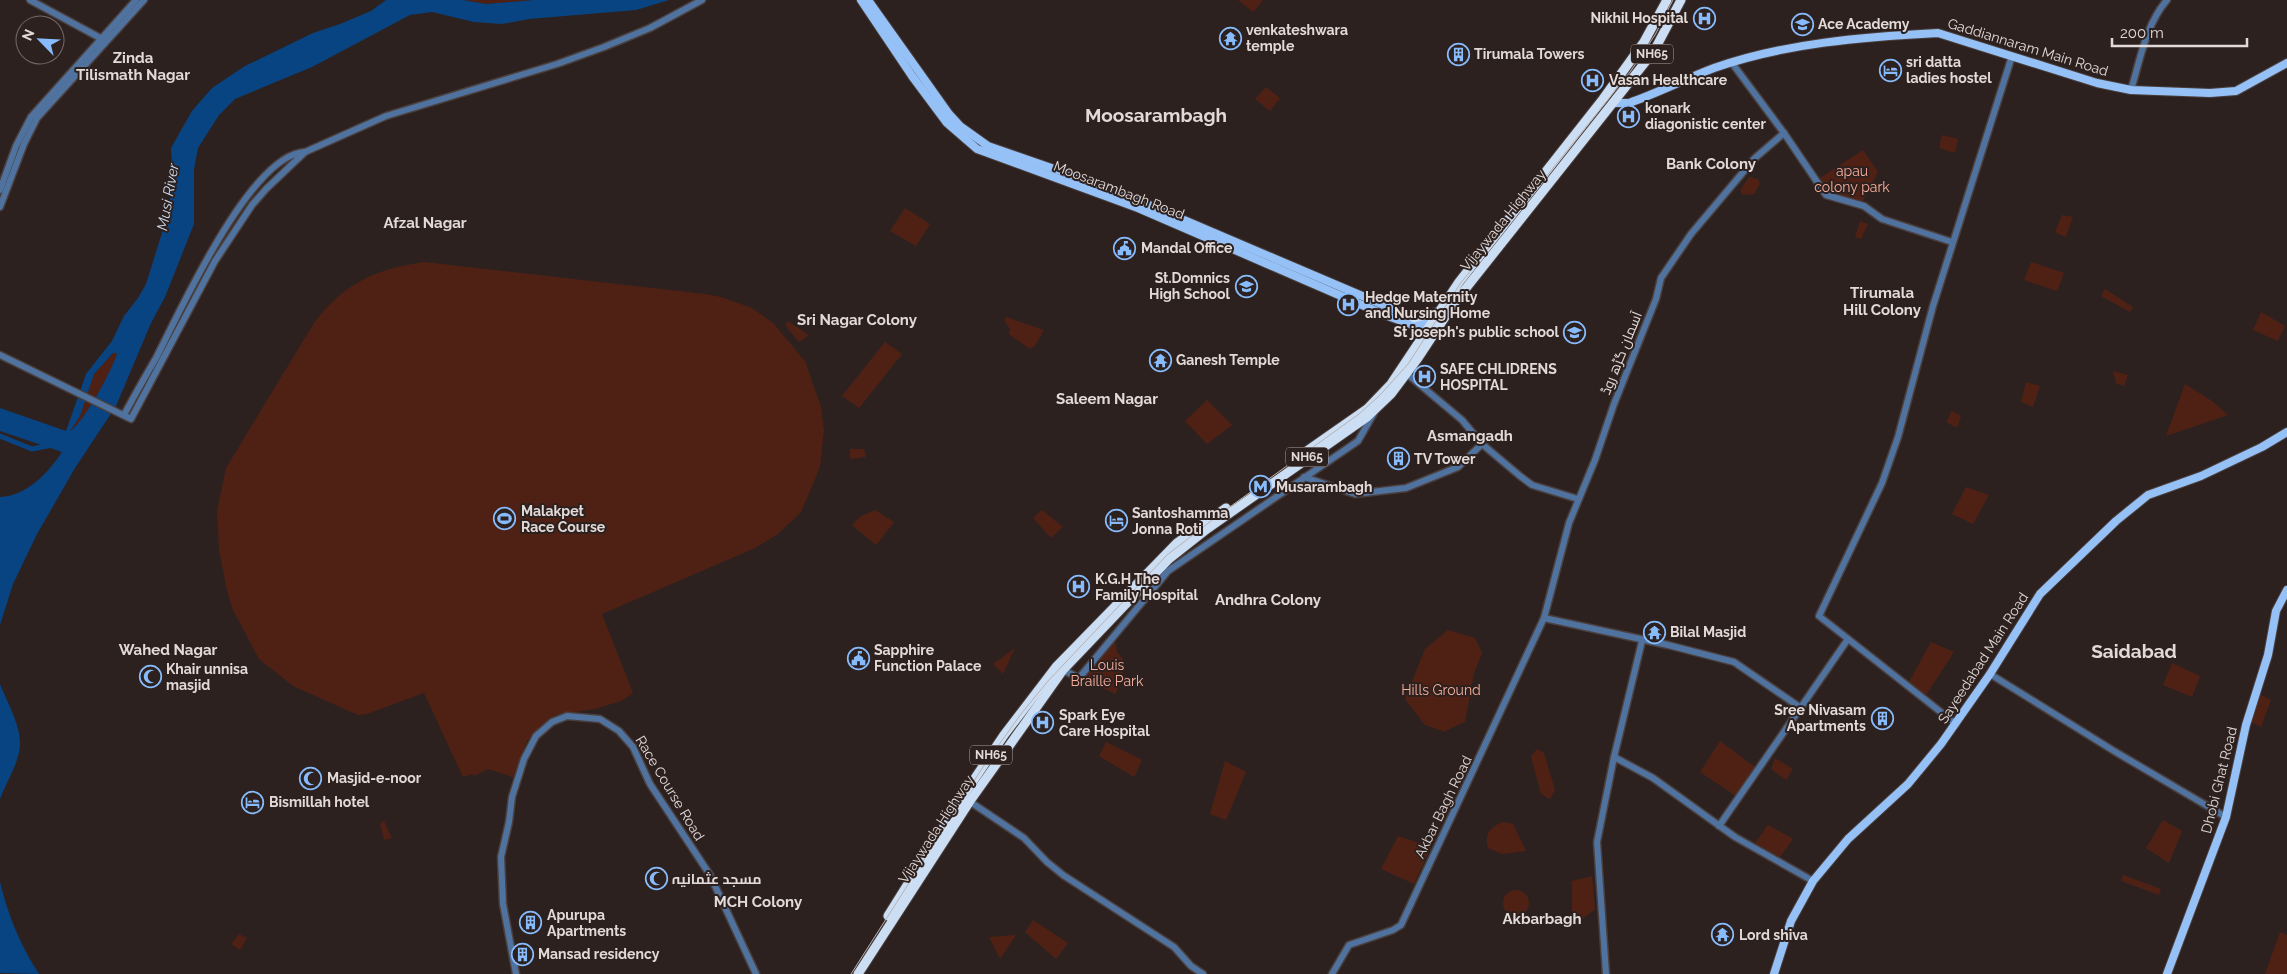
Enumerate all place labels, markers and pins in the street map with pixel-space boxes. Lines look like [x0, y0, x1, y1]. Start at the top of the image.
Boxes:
hospital icon: Nikhil Hospital [1692, 6, 1716, 30]
place label: Nikhil Hospital [1590, 10, 1689, 26]
school or university icon: Ace Academy [1790, 12, 1814, 36]
place label: Ace Academy [1818, 16, 1910, 32]
place label: venkateshwara temple [1246, 22, 1348, 54]
temple icon: venkateshwara temple [1218, 26, 1242, 50]
building icon: Tirumala Towers [1446, 42, 1470, 66]
place label: Tirumala Towers [1474, 46, 1585, 62]
place label: sri datta ladies hostel [1906, 54, 1992, 86]
hotel icon: sri datta ladies hostel [1878, 58, 1902, 82]
hospital icon: Vasan Healthcare [1581, 68, 1605, 92]
place label: Vasan Healthcare [1609, 72, 1728, 88]
place label: konark diagonistic center [1645, 100, 1766, 132]
hospital icon: konark diagonistic center [1617, 104, 1641, 128]
public building icon: Mandal Office [1113, 236, 1137, 260]
place label: Mandal Office [1141, 240, 1233, 256]
place label: St.Domnics High School [1149, 270, 1231, 302]
school or university icon: St.Domnics High School [1234, 274, 1258, 298]
place label: Hedge Maternity and Nursing Home [1365, 289, 1491, 321]
hospital icon: Hedge Maternity and Nursing Home [1337, 293, 1361, 317]
school or university icon: St joseph's public school [1563, 320, 1587, 344]
place label: St joseph's public school [1394, 324, 1560, 340]
temple icon: Ganesh Temple [1148, 348, 1172, 372]
place label: Ganesh Temple [1176, 352, 1280, 368]
place label: SAFE CHLIDRENS HOSPITAL [1440, 361, 1557, 393]
hospital icon: SAFE CHLIDRENS HOSPITAL [1412, 365, 1436, 389]
building icon: TV Tower [1386, 447, 1410, 471]
place label: TV Tower [1414, 451, 1476, 467]
metro station icon: Musarambagh [1248, 475, 1272, 499]
place label: Musarambagh [1276, 479, 1372, 495]
place label: Malakpet Race Course [521, 503, 606, 535]
place label: Santoshamma Jonna Roti [1132, 505, 1228, 537]
sports icon: Malakpet Race Course [493, 507, 517, 531]
hotel icon: Santoshamma Jonna Roti [1104, 509, 1128, 533]
place label: K.G.H The Family Hospital [1095, 571, 1198, 603]
hospital icon: K.G.H The Family Hospital [1067, 575, 1091, 599]
temple icon: Bilal Masjid [1642, 620, 1666, 644]
place label: Bilal Masjid [1670, 624, 1746, 640]
place label: Sapphire Function Palace [874, 642, 982, 674]
public building icon: Sapphire Function Palace [846, 646, 870, 670]
place label: Khair unnisa masjid [166, 661, 248, 693]
mosque icon: Khair unnisa masjid [138, 665, 162, 689]
place label: Sree Nivasam Apartments [1774, 702, 1866, 734]
building icon: Sree Nivasam Apartments [1870, 706, 1894, 730]
place label: Spark Eye Care Hospital [1059, 707, 1150, 739]
hospital icon: Spark Eye Care Hospital [1031, 711, 1055, 735]
mosque icon: Masjid-e-noor [299, 766, 323, 790]
place label: Masjid-e-noor [327, 770, 422, 786]
hotel icon: Bismillah hotel [241, 790, 265, 814]
place label: Bismillah hotel [269, 794, 370, 810]
mosque icon: مسجد عثمانیہ [644, 867, 668, 891]
place label: مسجد عثمانیہ [672, 871, 761, 887]
place label: Apurupa Apartments [547, 907, 626, 939]
building icon: Apurupa Apartments [519, 911, 543, 935]
temple icon: Lord shiva [1711, 923, 1735, 947]
place label: Lord shiva [1739, 927, 1808, 943]
building icon: Mansad residency [510, 942, 534, 966]
place label: Mansad residency [538, 946, 660, 962]

